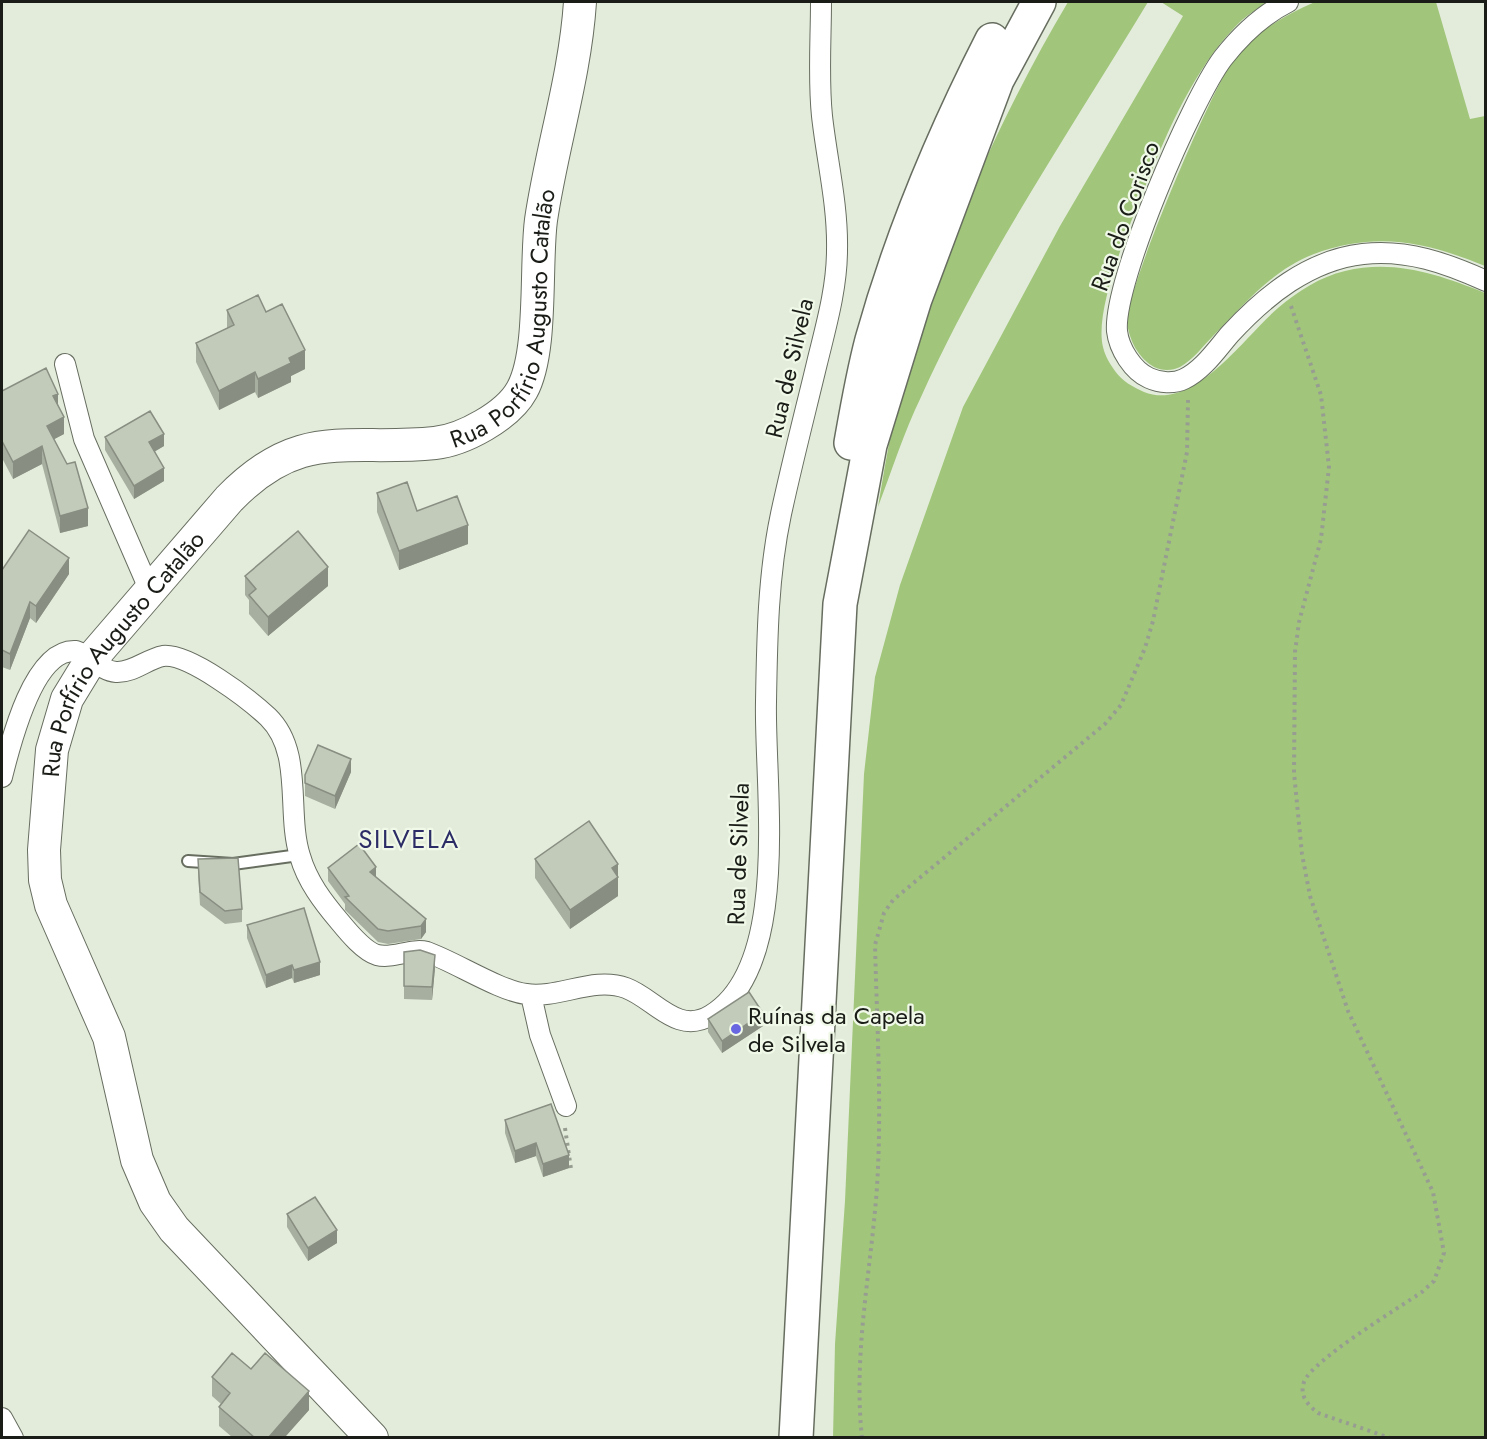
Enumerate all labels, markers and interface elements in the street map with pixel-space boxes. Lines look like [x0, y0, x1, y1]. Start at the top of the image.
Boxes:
street label: Rua do Corisco [1082, 136, 1168, 296]
street label: Rua Porfírio Augusto Catalão [445, 186, 563, 456]
street label: Rua de Silvela [756, 295, 822, 441]
street label: Rua Porfírio Augusto Catalão [32, 522, 212, 778]
street label: Rua de Silvela [718, 782, 758, 926]
district label: SILVELA [358, 820, 460, 858]
place label: Ruínas da Capela de Silvela [748, 998, 925, 1061]
marker: Ruínas da Capela de Silvela [729, 1022, 743, 1036]

